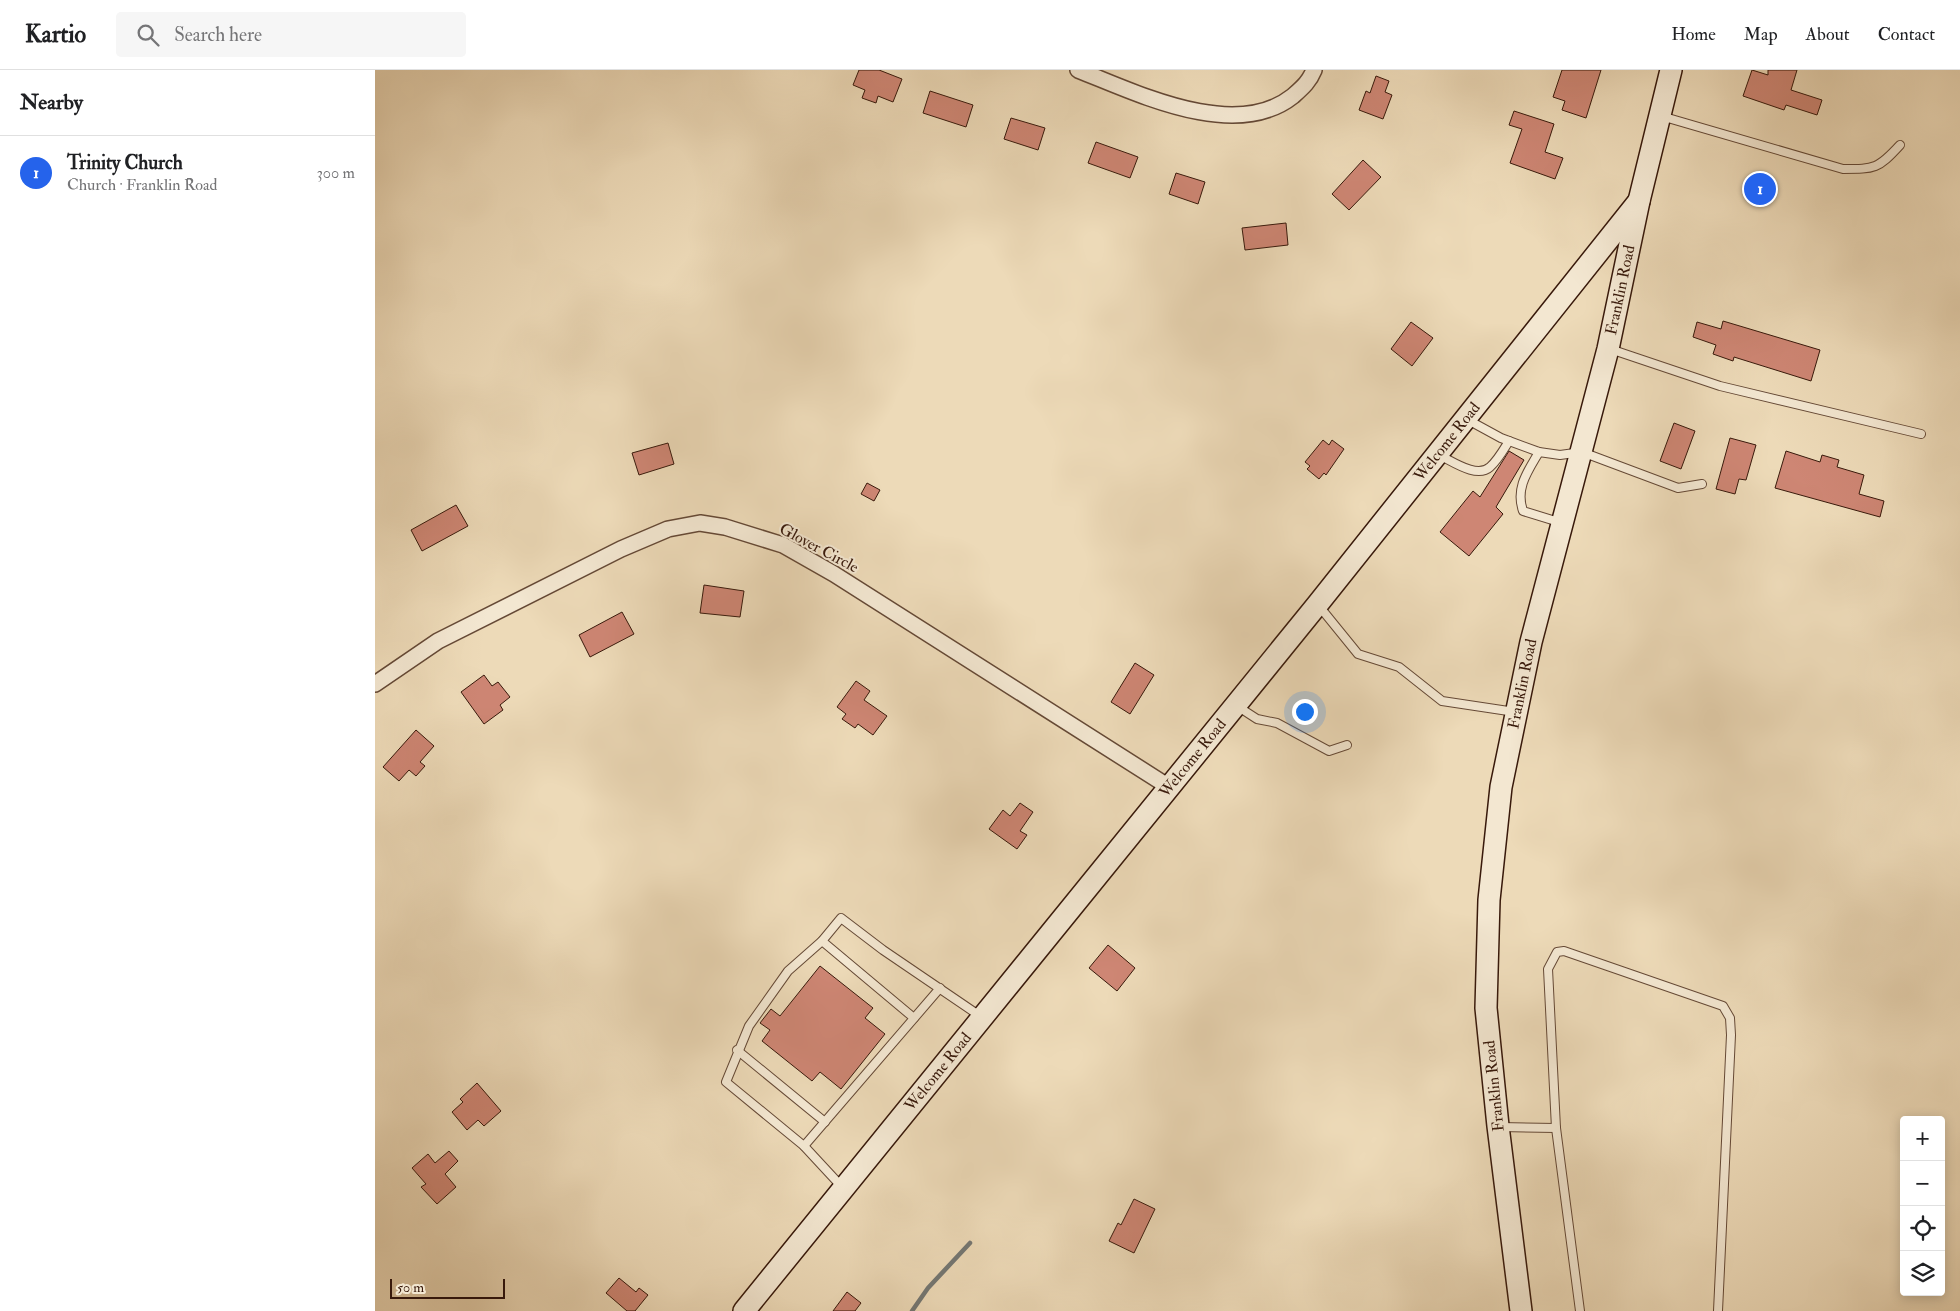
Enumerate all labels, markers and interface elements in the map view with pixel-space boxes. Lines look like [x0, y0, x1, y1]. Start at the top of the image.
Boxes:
search box [116, 12, 466, 57]
text: Kartio [25, 19, 86, 50]
icon: search [134, 21, 162, 49]
text: Search here [174, 23, 262, 47]
text: Home [1671, 23, 1716, 46]
text: Map [1744, 23, 1778, 46]
text: About [1806, 23, 1850, 46]
text: Contact [1878, 23, 1935, 46]
text: Nearby [20, 89, 83, 116]
text: Trinity Church [67, 151, 183, 175]
text: 1 [33, 163, 39, 183]
text: 300 m [317, 163, 355, 183]
pin: 1 [1744, 170, 1776, 208]
text: Church · Franklin Road [67, 175, 217, 195]
street label: Franklin Road [1601, 243, 1640, 337]
street label: Welcome Road [1409, 398, 1485, 486]
street label: Glover Circle [776, 519, 862, 577]
street label: Franklin Road [1503, 637, 1541, 731]
your location [1292, 699, 1318, 725]
street label: Welcome Road [1154, 715, 1231, 802]
street label: Welcome Road [900, 1028, 976, 1116]
street label: Franklin Road [1479, 1039, 1509, 1133]
map controls [1900, 1116, 1945, 1296]
button: + [1900, 1116, 1945, 1161]
button: − [1900, 1161, 1945, 1206]
button: locate [1900, 1206, 1945, 1251]
button: layers [1900, 1251, 1945, 1296]
scale bar [390, 1276, 505, 1299]
text: 50 m [397, 1279, 424, 1296]

